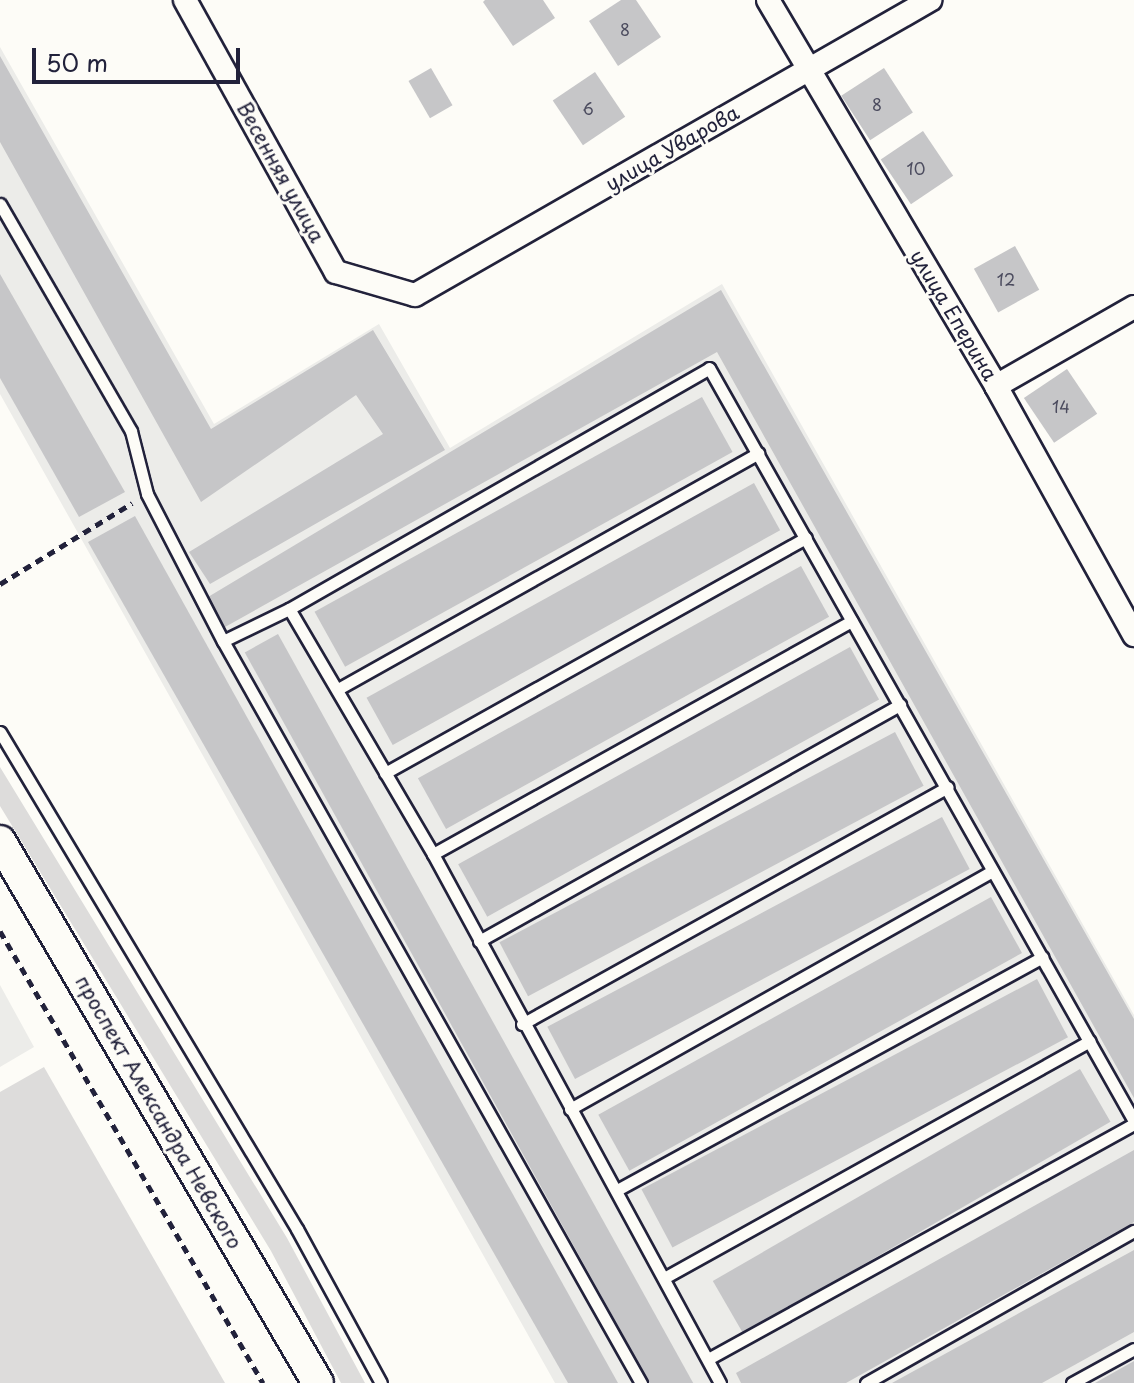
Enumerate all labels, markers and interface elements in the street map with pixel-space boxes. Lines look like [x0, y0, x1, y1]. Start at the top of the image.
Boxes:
house number: 8 [620, 19, 630, 39]
scale bar [36, 32, 244, 82]
text: 50 m [46, 44, 108, 80]
house number: 8 [872, 94, 882, 114]
street label: Весенняя улица [232, 97, 330, 247]
house number: 6 [582, 98, 594, 118]
street label: улица Уварова [601, 100, 743, 196]
house number: 10 [907, 158, 925, 178]
street label: улица Еперина [905, 245, 1003, 385]
house number: 12 [997, 269, 1015, 289]
house number: 14 [1052, 396, 1070, 416]
street label: проспект Александра Невского [70, 971, 248, 1253]

